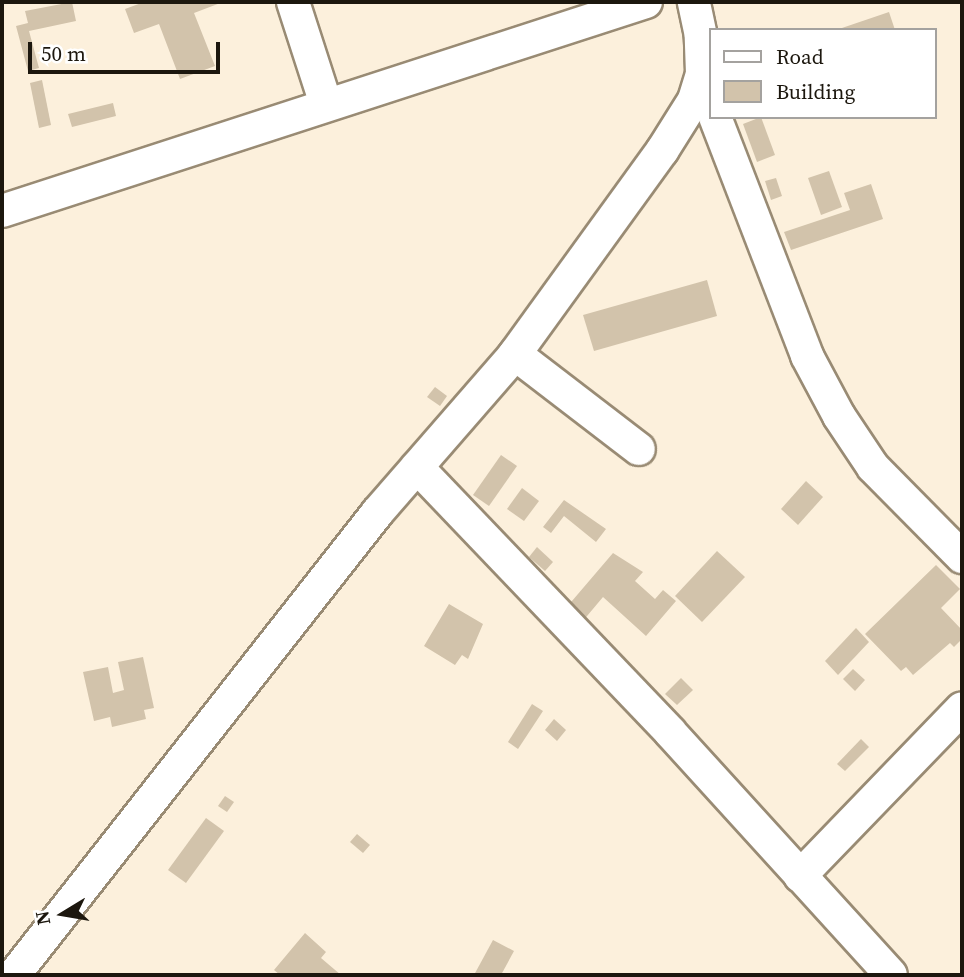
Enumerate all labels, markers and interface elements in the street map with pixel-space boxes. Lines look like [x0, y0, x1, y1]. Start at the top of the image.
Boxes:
scale bar [32, 28, 224, 72]
legend [708, 28, 936, 119]
text: 50 m [41, 39, 86, 68]
text: Road [776, 42, 824, 71]
text: Building [776, 77, 855, 106]
north arrow [28, 879, 98, 949]
text: N [28, 909, 56, 927]

